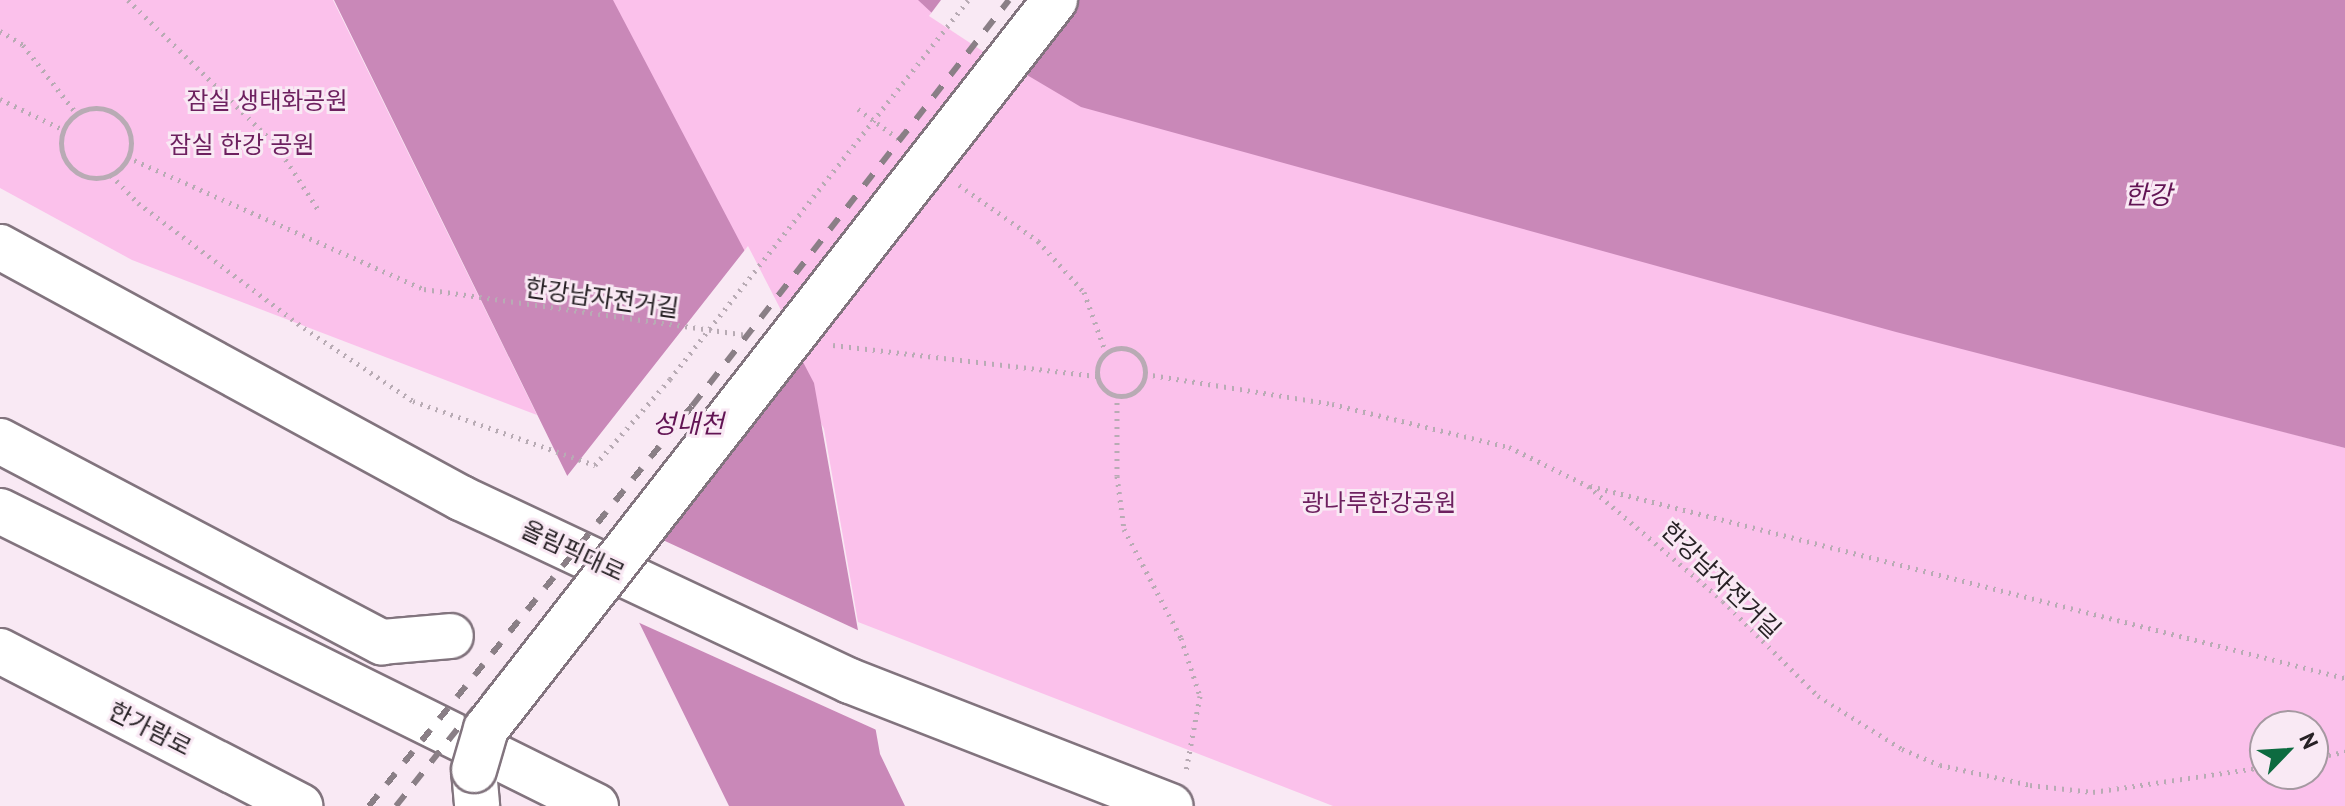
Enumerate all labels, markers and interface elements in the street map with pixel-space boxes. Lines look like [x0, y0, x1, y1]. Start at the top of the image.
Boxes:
park label: 잠실 생태화공원 [187, 87, 347, 115]
park label: 잠실 한강 공원 [169, 131, 315, 159]
water label: 한강 [2124, 179, 2172, 211]
street label: 한강남자전거길 [523, 273, 681, 323]
water label: 성내천 [652, 408, 724, 440]
park label: 광나루한강공원 [1302, 489, 1456, 517]
street label: 올림픽대로 [517, 515, 629, 587]
street label: 한강남자전거길 [1655, 516, 1787, 644]
street label: 한가람로 [104, 696, 196, 762]
north arrow [2249, 710, 2329, 790]
text: N [2293, 728, 2325, 753]

